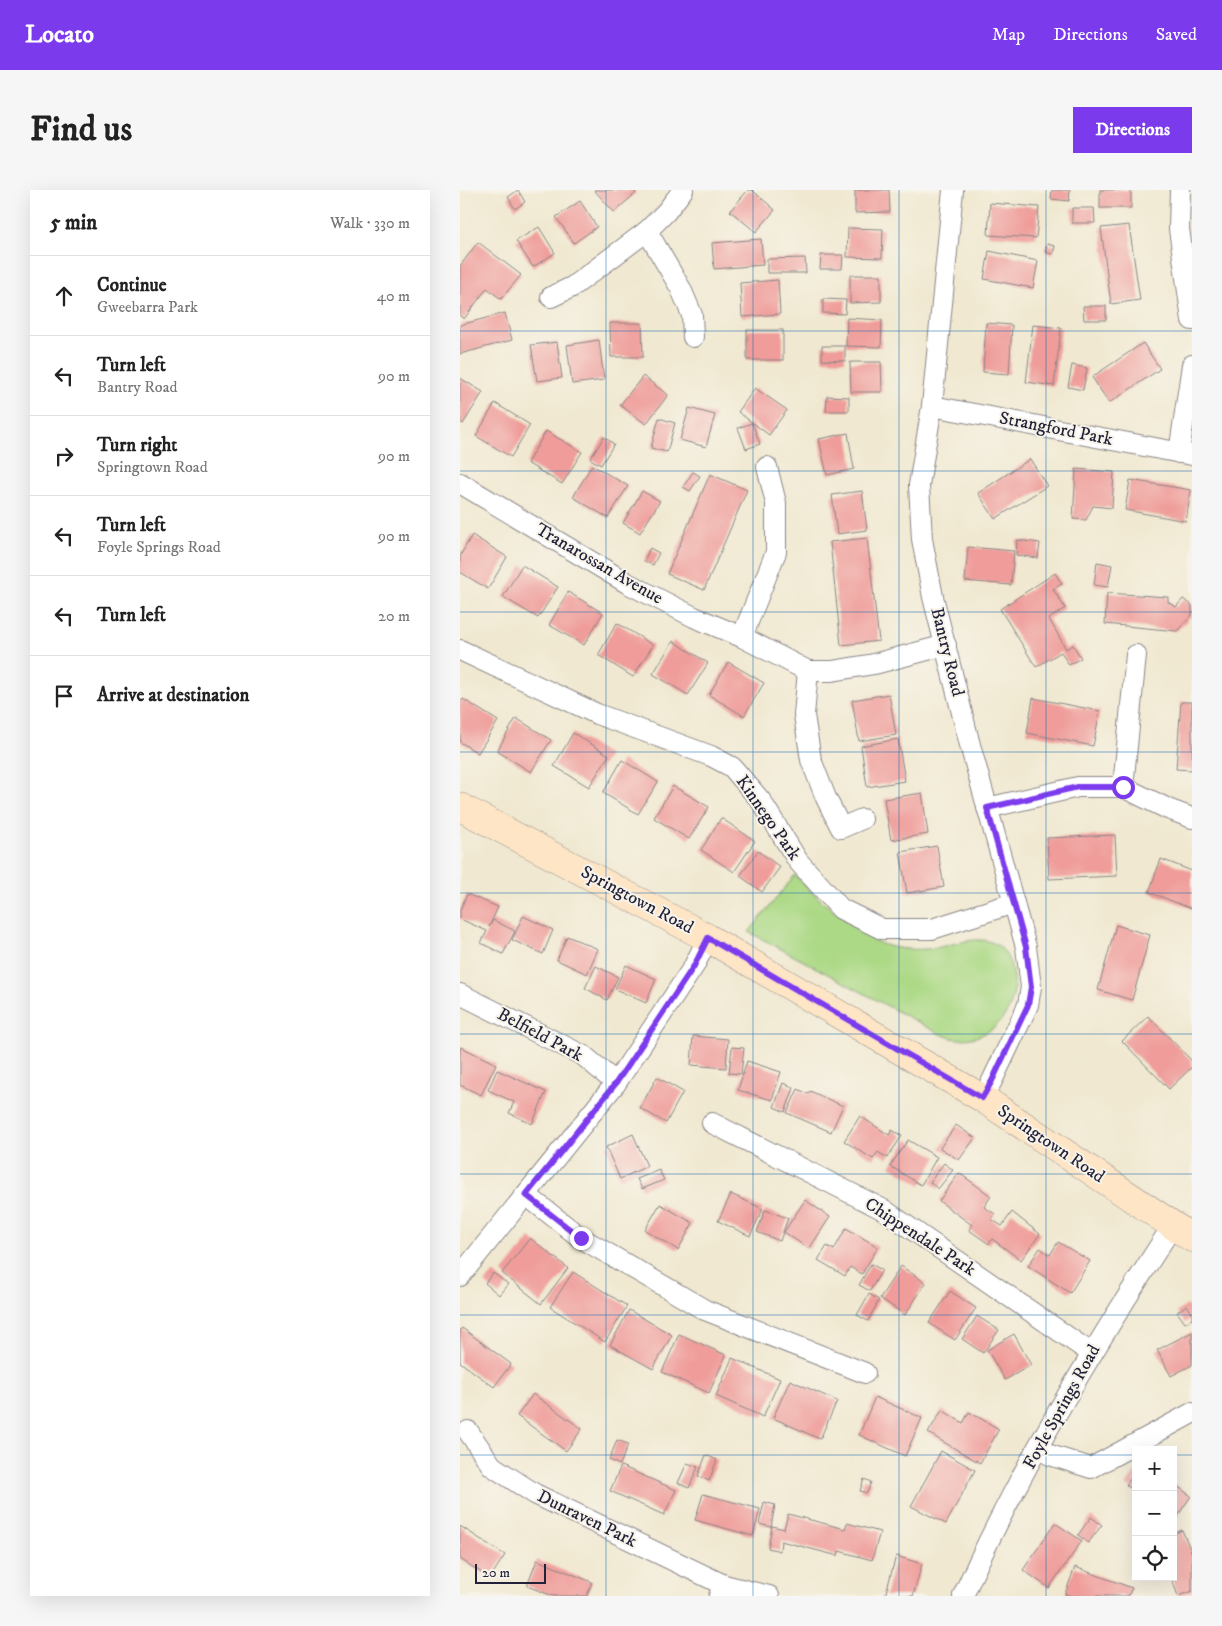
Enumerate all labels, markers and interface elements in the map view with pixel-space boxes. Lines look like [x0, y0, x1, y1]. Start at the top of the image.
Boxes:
text: Locato [25, 20, 94, 50]
text: Map [992, 24, 1025, 46]
text: Directions [1053, 24, 1128, 46]
text: Saved [1156, 24, 1197, 46]
button: Directions [1073, 107, 1192, 153]
text: Find us [30, 108, 132, 152]
text: 5 min [50, 210, 97, 236]
text: Walk · 330 m [330, 213, 410, 233]
text: Continue [97, 274, 167, 297]
icon: ahead [50, 282, 78, 310]
text: 40 m [377, 286, 410, 306]
text: Gweebarra Park [97, 297, 198, 317]
text: Turn left [97, 354, 166, 377]
icon: left [50, 362, 78, 390]
text: 90 m [378, 366, 410, 386]
text: Bantry Road [97, 377, 177, 397]
street label: Strangford Park [997, 407, 1115, 451]
text: Turn right [97, 434, 177, 457]
icon: right [50, 442, 78, 470]
text: 90 m [378, 446, 410, 466]
text: Springtown Road [97, 457, 208, 477]
text: Turn left [97, 514, 166, 537]
street label: Tranarossan Avenue [531, 519, 667, 609]
icon: left [50, 522, 78, 550]
text: 90 m [378, 526, 410, 546]
text: Foyle Springs Road [97, 537, 221, 557]
icon: left [50, 602, 78, 630]
text: Turn left [97, 604, 166, 627]
street label: Bantry Road [925, 605, 969, 699]
text: 20 m [378, 606, 410, 626]
icon: arrive [50, 682, 78, 710]
text: Arrive at destination [97, 684, 249, 707]
street label: Kinnego Park [731, 771, 805, 865]
route start [1112, 776, 1135, 799]
street label: Springtown Road [577, 861, 697, 939]
street label: Belfield Park [493, 1003, 587, 1067]
street label: Springtown Road [993, 1100, 1109, 1188]
street label: Chippendale Park [860, 1193, 980, 1281]
route end [570, 1227, 593, 1250]
street label: Foyle Springs Road [1019, 1341, 1105, 1473]
map controls [1132, 1446, 1177, 1581]
button: + [1132, 1446, 1177, 1491]
street label: Dunraven Park [534, 1485, 640, 1553]
button: − [1132, 1491, 1177, 1536]
button: locate [1132, 1536, 1177, 1581]
scale bar [475, 1561, 546, 1584]
text: 20 m [482, 1564, 510, 1582]

